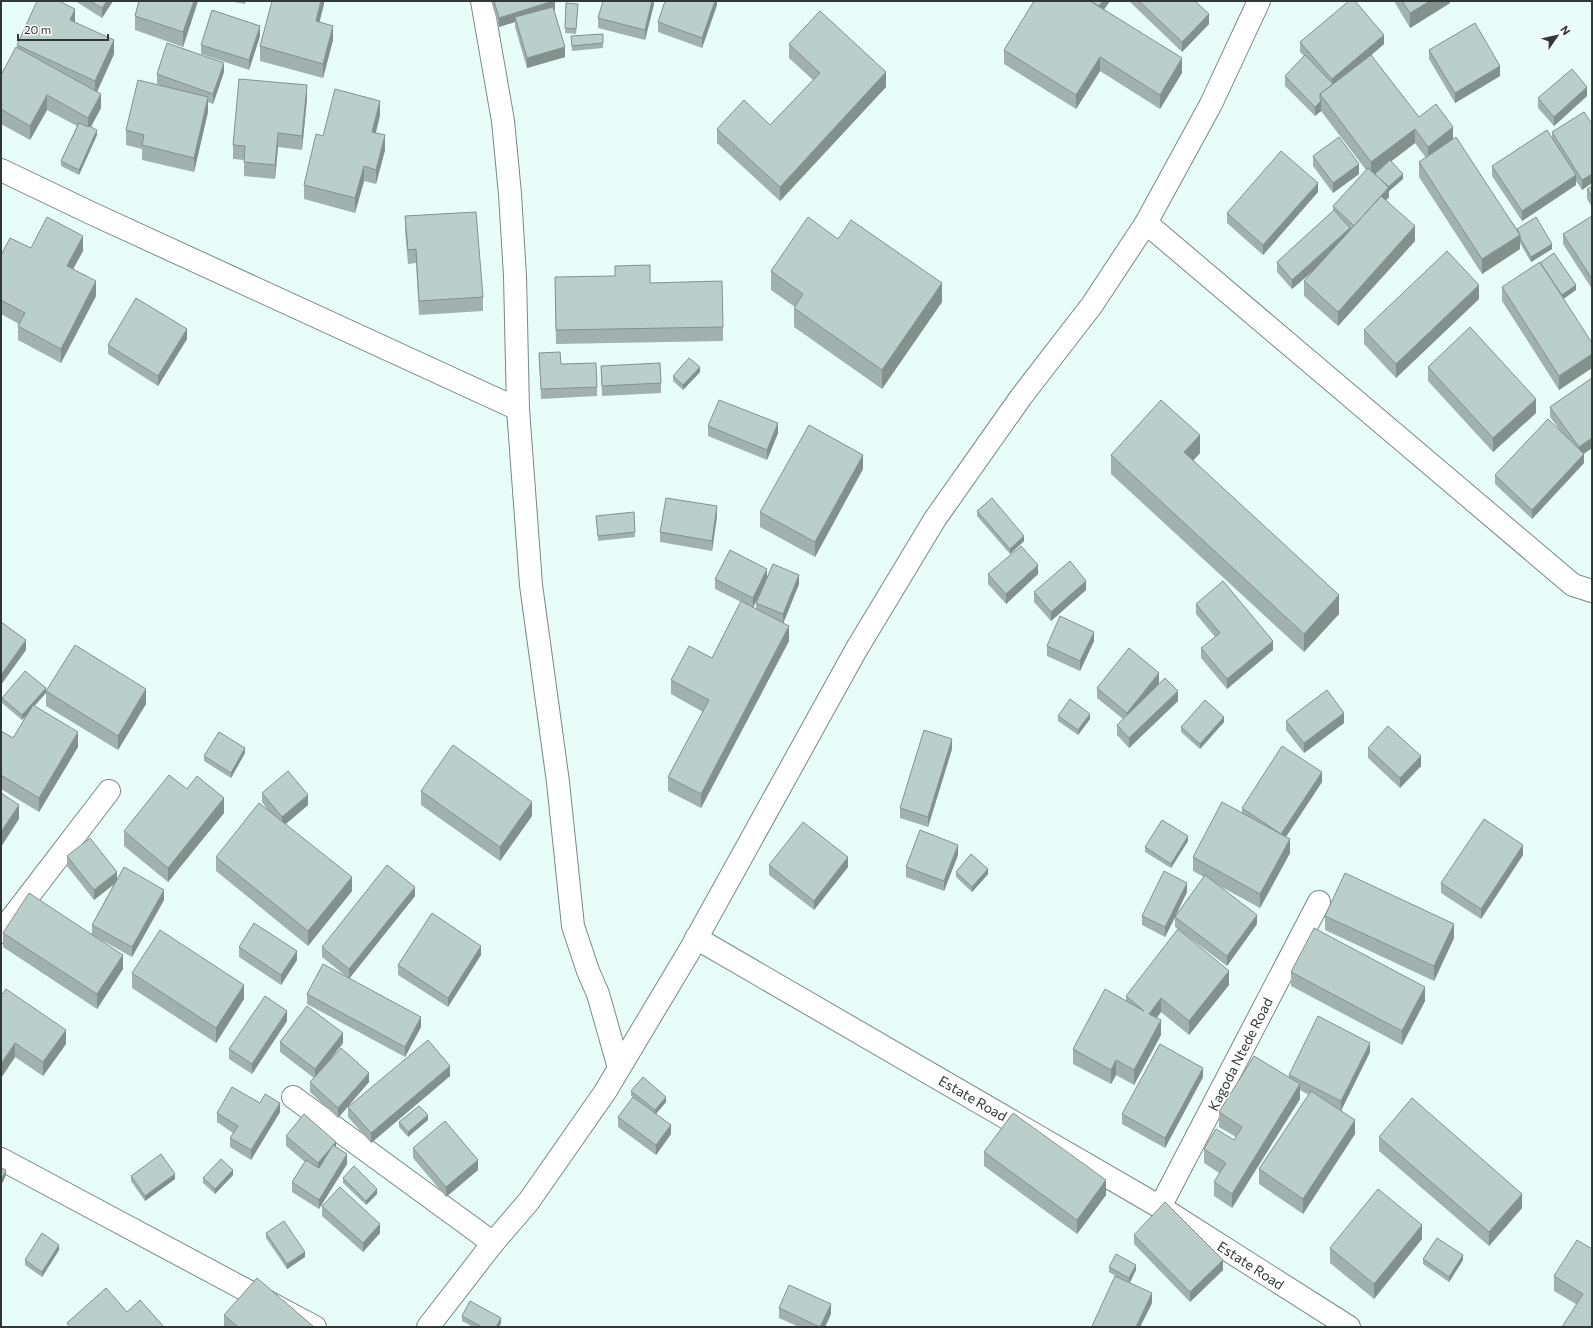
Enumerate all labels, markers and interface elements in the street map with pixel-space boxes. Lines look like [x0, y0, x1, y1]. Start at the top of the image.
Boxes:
scale bar [18, 16, 108, 42]
north arrow [1537, 16, 1577, 56]
text: 20 m [24, 22, 51, 36]
text: N [1558, 23, 1573, 37]
street label: Kagoda Ntede Road [1204, 994, 1276, 1114]
street label: Estate Road [936, 1072, 1010, 1124]
street label: Estate Road [1214, 1237, 1288, 1293]

